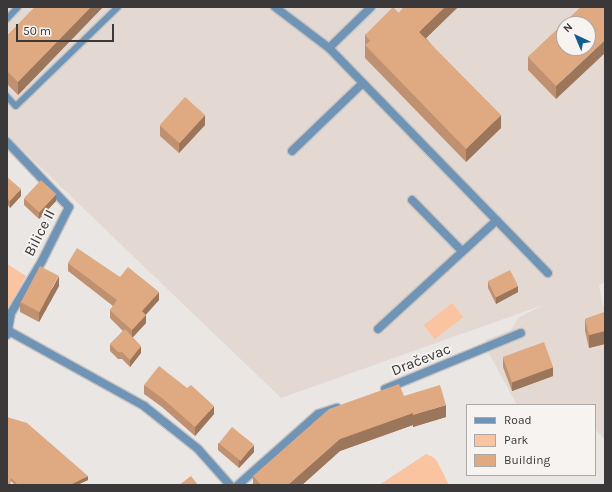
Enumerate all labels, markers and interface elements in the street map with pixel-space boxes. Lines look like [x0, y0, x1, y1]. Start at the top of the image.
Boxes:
scale bar [18, 16, 116, 42]
north arrow [556, 16, 596, 56]
text: N [561, 20, 575, 35]
text: 50 m [23, 24, 51, 38]
street label: Bilice II [21, 207, 59, 259]
street label: Dračevac [389, 340, 453, 380]
legend [466, 404, 596, 476]
text: Road [504, 413, 532, 427]
text: Park [504, 433, 528, 447]
text: Building [504, 453, 550, 467]

